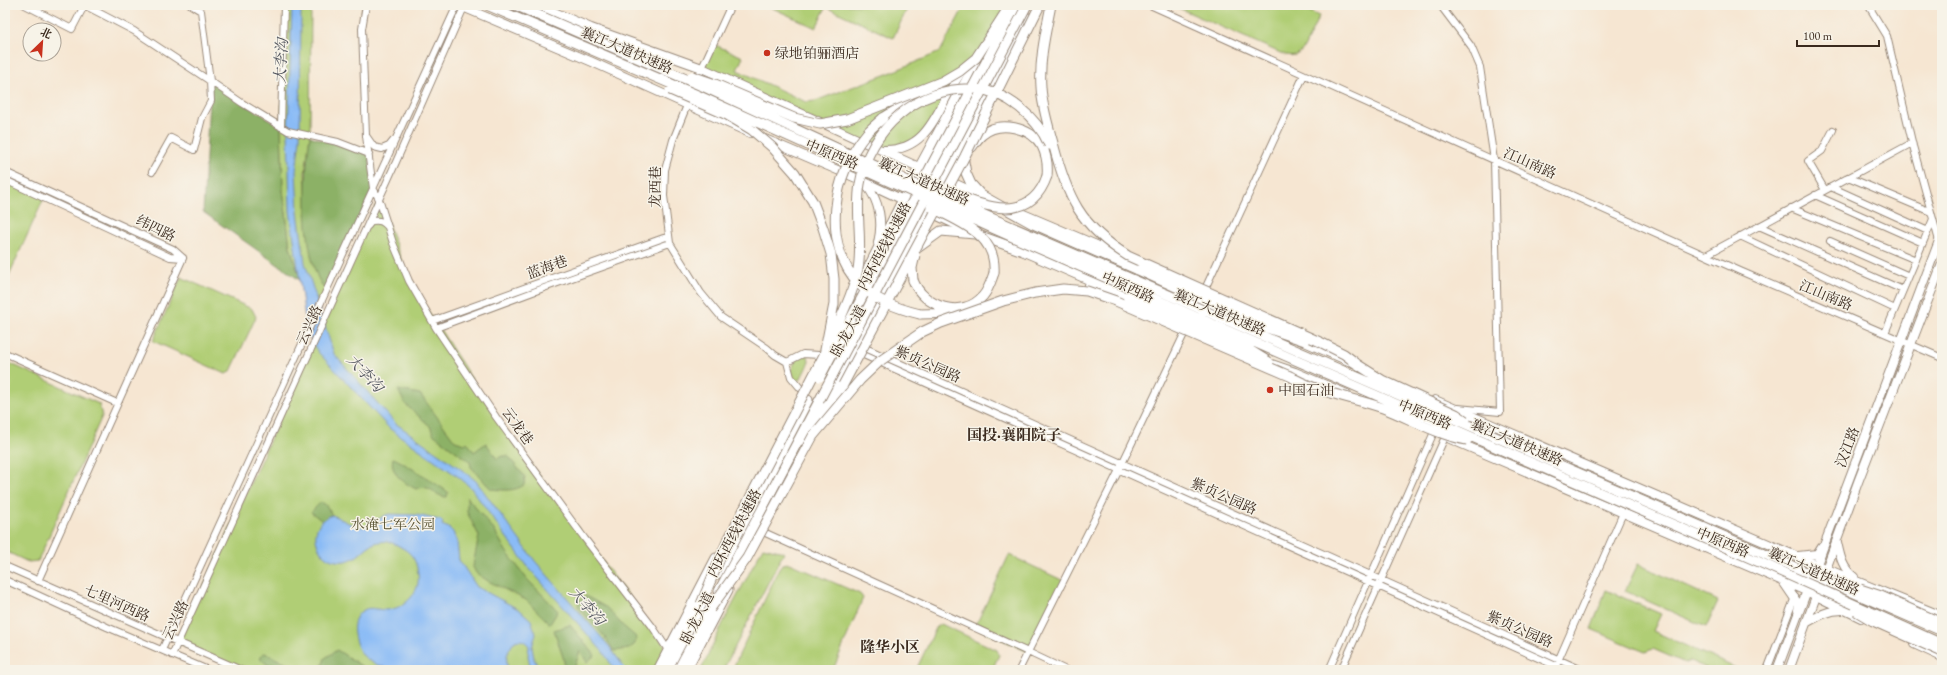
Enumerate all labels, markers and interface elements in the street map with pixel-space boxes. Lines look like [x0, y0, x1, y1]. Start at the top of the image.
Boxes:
north arrow [22, 22, 62, 62]
scale bar [1797, 22, 1879, 48]
street label: 襄江大道快速路 [578, 23, 676, 77]
text: 北 [38, 24, 54, 42]
text: 100 m [1803, 28, 1833, 44]
water label: 大李沟 [270, 36, 291, 84]
place label: 绿地铂骊酒店 [775, 44, 859, 62]
marker: 绿地铂骊酒店 [762, 48, 772, 58]
street label: 中原西路 [803, 135, 861, 173]
street label: 江山南路 [1501, 143, 1559, 183]
street label: 襄江大道快速路 [876, 153, 972, 209]
street label: 龙西巷 [646, 166, 664, 208]
street label: 内环西线快速路 [853, 199, 915, 293]
street label: 纬四路 [133, 211, 179, 245]
street label: 蓝海巷 [524, 251, 570, 283]
street label: 中原西路 [1099, 267, 1157, 307]
street label: 江山南路 [1797, 276, 1855, 314]
street label: 襄江大道快速路 [1171, 285, 1269, 339]
street label: 云兴路 [292, 302, 326, 348]
street label: 卧龙大道 [827, 302, 869, 360]
street label: 紫贞公园路 [892, 342, 964, 386]
water label: 大李沟 [343, 350, 389, 397]
place label: 中国石油 [1278, 381, 1334, 399]
marker: 中国石油 [1265, 385, 1275, 395]
street label: 中原西路 [1396, 395, 1454, 433]
street label: 云龙巷 [498, 404, 538, 448]
street label: 襄江大道快速路 [1468, 415, 1566, 469]
street label: 汉江路 [1831, 424, 1863, 470]
district label: 国投·襄阳院子 [967, 425, 1061, 444]
street label: 紫贞公园路 [1188, 474, 1260, 518]
street label: 内环西线快速路 [703, 486, 765, 580]
park label: 水淹七军公园 [351, 515, 435, 533]
street label: 中原西路 [1694, 523, 1752, 561]
street label: 襄江大道快速路 [1766, 543, 1862, 599]
street label: 七里河西路 [81, 581, 153, 625]
water label: 大李沟 [565, 583, 611, 630]
street label: 卧龙大道 [676, 589, 718, 647]
street label: 云兴路 [158, 597, 192, 643]
street label: 紫贞公园路 [1484, 607, 1556, 651]
district label: 隆华小区 [860, 637, 920, 656]

